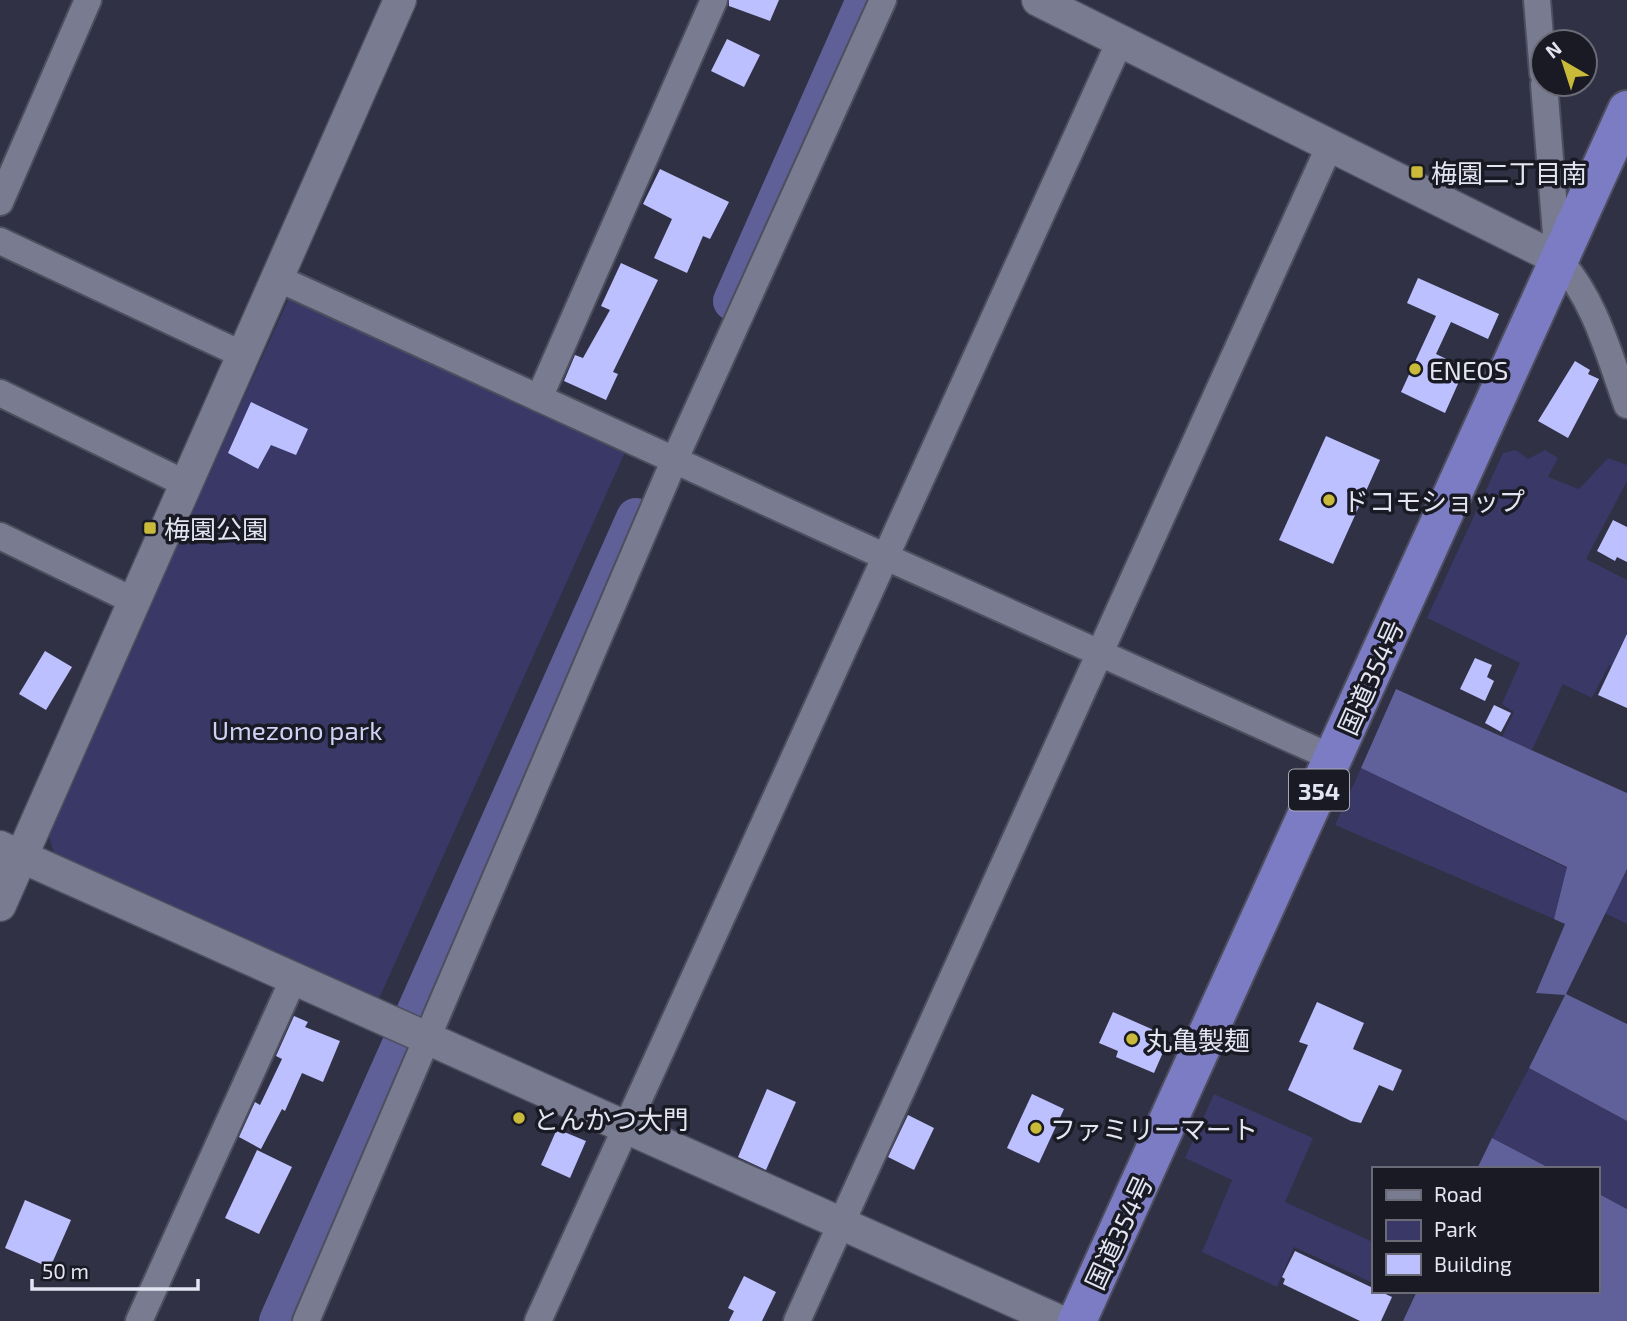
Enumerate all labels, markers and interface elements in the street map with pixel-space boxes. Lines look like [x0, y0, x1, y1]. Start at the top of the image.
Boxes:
north arrow [1529, 28, 1599, 98]
text: N [1540, 36, 1566, 63]
place label: 梅園二丁目南 [1431, 157, 1587, 188]
marker: 梅園二丁目南 [1409, 164, 1425, 180]
place label: ENEOS [1429, 354, 1508, 385]
marker: ENEOS [1407, 361, 1423, 377]
place label: ドコモショップ [1343, 485, 1525, 516]
marker: ドコモショップ [1321, 492, 1337, 508]
place label: 梅園公園 [164, 513, 268, 544]
marker: 梅園公園 [142, 520, 158, 536]
street label: 国道354号 [1331, 615, 1409, 739]
park label: Umezono park [212, 714, 382, 745]
road number: 354 [1289, 770, 1349, 810]
place label: 丸亀製麺 [1146, 1024, 1250, 1055]
marker: 丸亀製麺 [1124, 1031, 1140, 1047]
place label: とんかつ大門 [533, 1103, 689, 1134]
marker: とんかつ大門 [511, 1110, 527, 1126]
place label: ファミリーマート [1050, 1113, 1258, 1144]
marker: ファミリーマート [1028, 1120, 1044, 1136]
legend [1372, 1167, 1599, 1293]
street label: 国道354号 [1078, 1170, 1158, 1294]
text: Road [1434, 1181, 1482, 1206]
text: Park [1434, 1216, 1477, 1241]
scale bar [32, 1248, 198, 1292]
text: Building [1434, 1251, 1512, 1276]
text: 50 m [42, 1258, 89, 1283]

